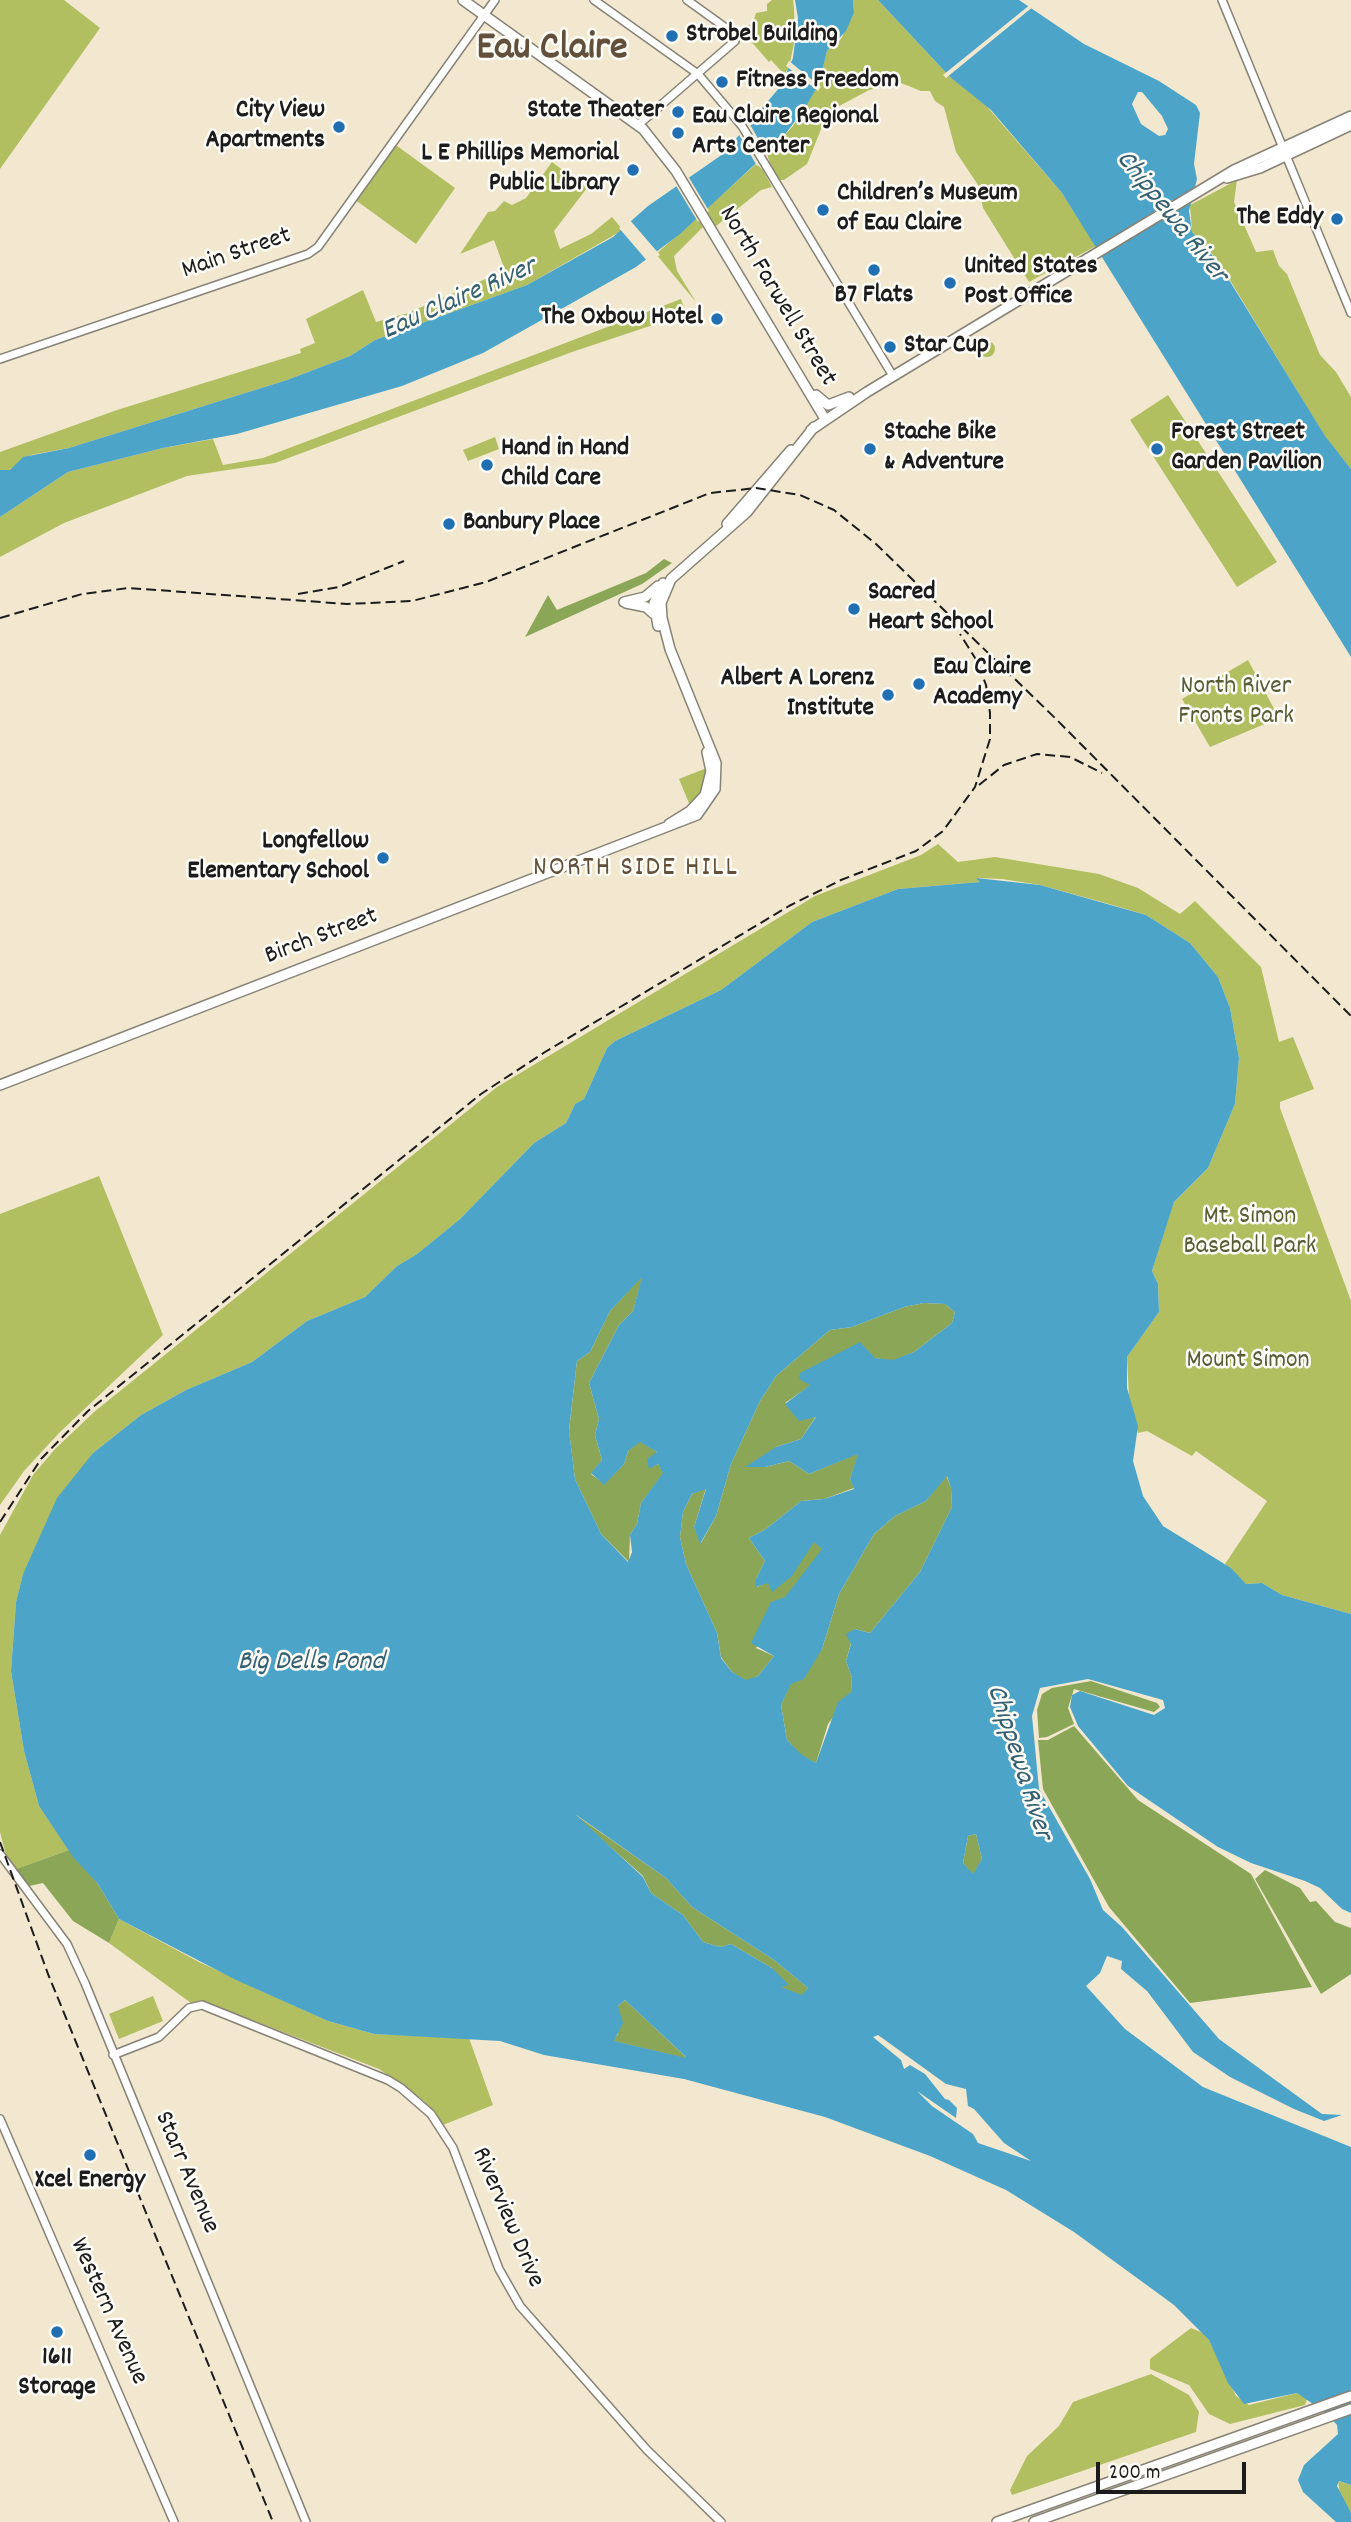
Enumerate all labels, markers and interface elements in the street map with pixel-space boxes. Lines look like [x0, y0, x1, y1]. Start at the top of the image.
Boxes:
place label: Strobel Building [686, 20, 838, 52]
district label: Eau Claire [476, 28, 628, 76]
marker: Strobel Building [664, 28, 680, 44]
place label: Fitness Freedom [736, 66, 899, 98]
marker: Fitness Freedom [714, 74, 730, 90]
place label: City View Apartments [206, 96, 325, 158]
place label: State Theater [527, 96, 664, 128]
place label: Eau Claire Regional Arts Center [692, 102, 878, 164]
marker: State Theater [670, 104, 686, 120]
marker: City View Apartments [331, 119, 347, 135]
marker: Eau Claire Regional Arts Center [670, 125, 686, 141]
place label: L E Phillips Memorial Public Library [421, 139, 619, 200]
water label: Chippewa River [1106, 145, 1234, 291]
marker: L E Phillips Memorial Public Library [625, 162, 641, 178]
place label: Children’s Museum of Eau Claire [837, 179, 1018, 241]
street label: North Farwell Street [710, 201, 842, 393]
marker: Children’s Museum of Eau Claire [815, 202, 831, 218]
place label: The Eddy [1237, 203, 1323, 235]
marker: The Eddy [1329, 211, 1345, 227]
street label: Main Street [178, 222, 296, 288]
water label: Eau Claire River [378, 252, 542, 350]
place label: United States Post Office [964, 252, 1098, 314]
marker: B7 Flats [866, 262, 882, 278]
marker: United States Post Office [942, 275, 958, 291]
place label: B7 Flats [835, 281, 913, 313]
place label: The Oxbow Hotel [541, 303, 703, 335]
marker: The Oxbow Hotel [709, 311, 725, 327]
place label: Star Cup [904, 331, 989, 363]
marker: Star Cup [882, 339, 898, 355]
place label: Stache Bike & Adventure [884, 418, 1004, 480]
place label: Forest Street Garden Pavilion [1171, 418, 1322, 480]
place label: Hand in Hand Child Care [501, 434, 629, 496]
marker: Stache Bike & Adventure [862, 441, 878, 457]
marker: Forest Street Garden Pavilion [1149, 441, 1165, 457]
marker: Hand in Hand Child Care [479, 457, 495, 473]
place label: Banbury Place [463, 508, 600, 540]
marker: Banbury Place [441, 516, 457, 532]
place label: Sacred Heart School [868, 578, 993, 640]
marker: Sacred Heart School [846, 601, 862, 617]
place label: Eau Claire Academy [933, 653, 1031, 714]
place label: Albert A Lorenz Institute [720, 664, 874, 726]
park label: North River Fronts Park [1178, 672, 1294, 734]
marker: Eau Claire Academy [911, 676, 927, 692]
marker: Albert A Lorenz Institute [880, 687, 896, 703]
place label: Longfellow Elementary School [187, 827, 369, 888]
marker: Longfellow Elementary School [375, 850, 391, 866]
district label: NORTH SIDE HILL [535, 853, 737, 887]
street label: Birch Street [261, 902, 383, 974]
park label: Mt. Simon Baseball Park [1184, 1202, 1316, 1264]
park label: Mount Simon [1186, 1346, 1310, 1378]
water label: Big Dells Pond [238, 1647, 384, 1681]
water label: Chippewa River [976, 1681, 1058, 1845]
street label: Starr Avenue [145, 2107, 225, 2239]
street label: Riverview Drive [462, 2143, 550, 2293]
marker: Xcel Energy [82, 2147, 98, 2163]
place label: Xcel Energy [35, 2166, 145, 2198]
street label: Western Avenue [61, 2234, 153, 2390]
marker: 1611 Storage [49, 2324, 65, 2340]
place label: 1611 Storage [18, 2343, 96, 2404]
scale bar [1099, 2448, 1250, 2492]
text: 200 m [1109, 2459, 1160, 2489]

